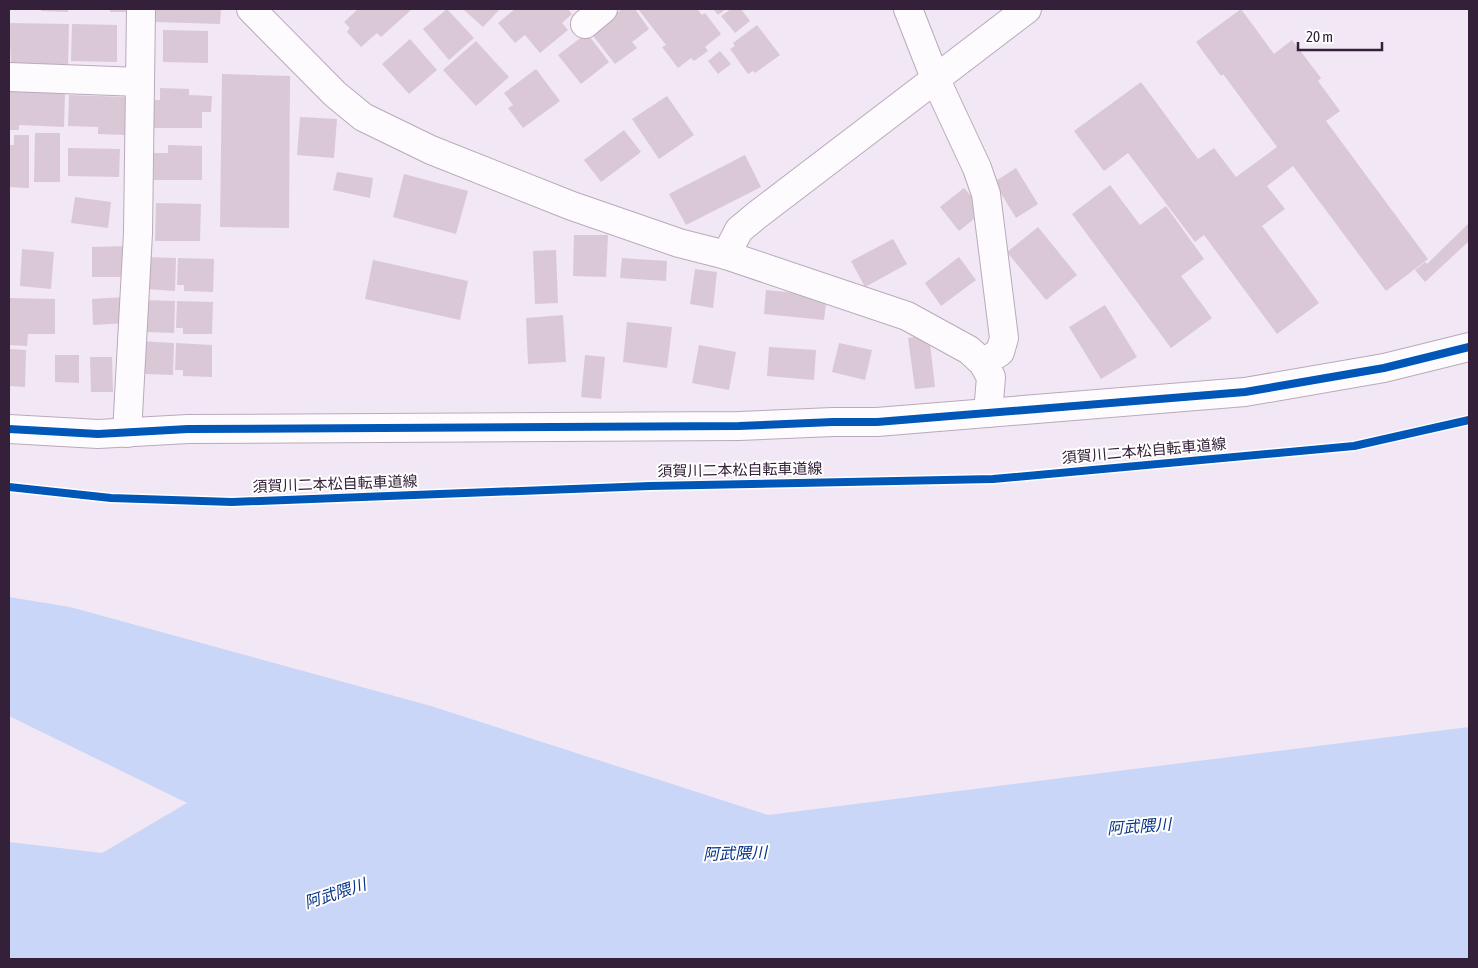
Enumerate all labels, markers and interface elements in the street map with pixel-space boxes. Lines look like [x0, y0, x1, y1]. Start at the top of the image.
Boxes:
scale bar [1298, 20, 1382, 52]
text: 20 m [1306, 28, 1333, 45]
street label: 須賀川二本松自転車道線 [1061, 435, 1227, 466]
street label: 須賀川二本松自転車道線 [657, 460, 823, 479]
street label: 須賀川二本松自転車道線 [252, 472, 418, 495]
water label: 阿武隈川 [1106, 815, 1174, 837]
water label: 阿武隈川 [703, 843, 769, 863]
water label: 阿武隈川 [302, 874, 370, 911]

